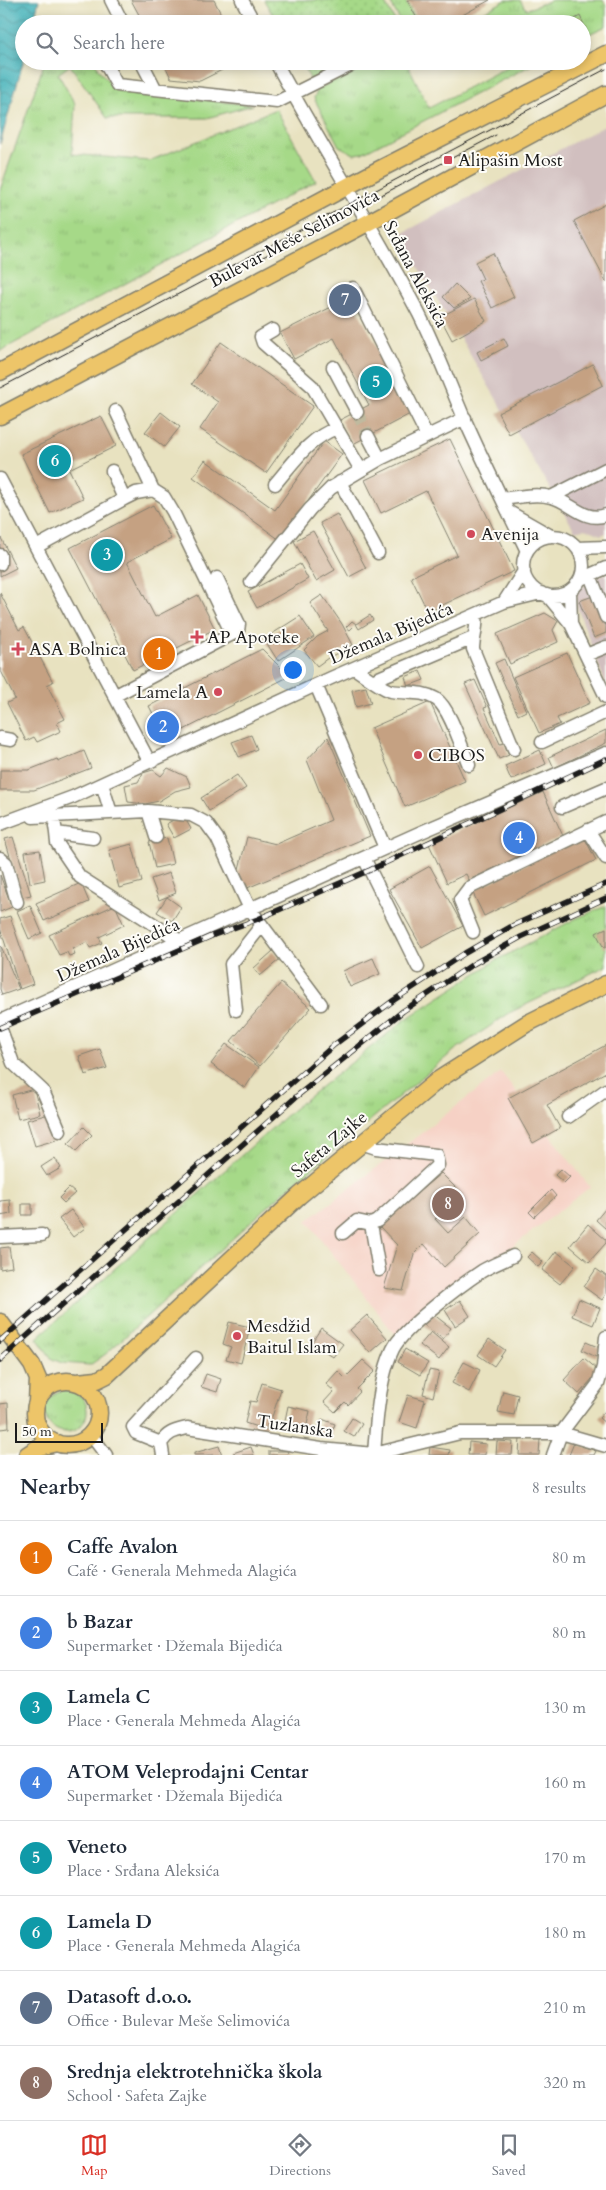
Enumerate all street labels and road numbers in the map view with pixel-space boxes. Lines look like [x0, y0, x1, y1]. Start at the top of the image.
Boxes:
street label: Bulevar Meše Selimovića [205, 183, 384, 294]
street label: Srđana Aleksića [377, 216, 454, 332]
street label: Džemala Bijedića [325, 596, 457, 671]
street label: Džemala Bijedića [53, 912, 184, 989]
street label: Safeta Zajke [286, 1105, 373, 1184]
street label: Tuzlanska [255, 1409, 335, 1444]

